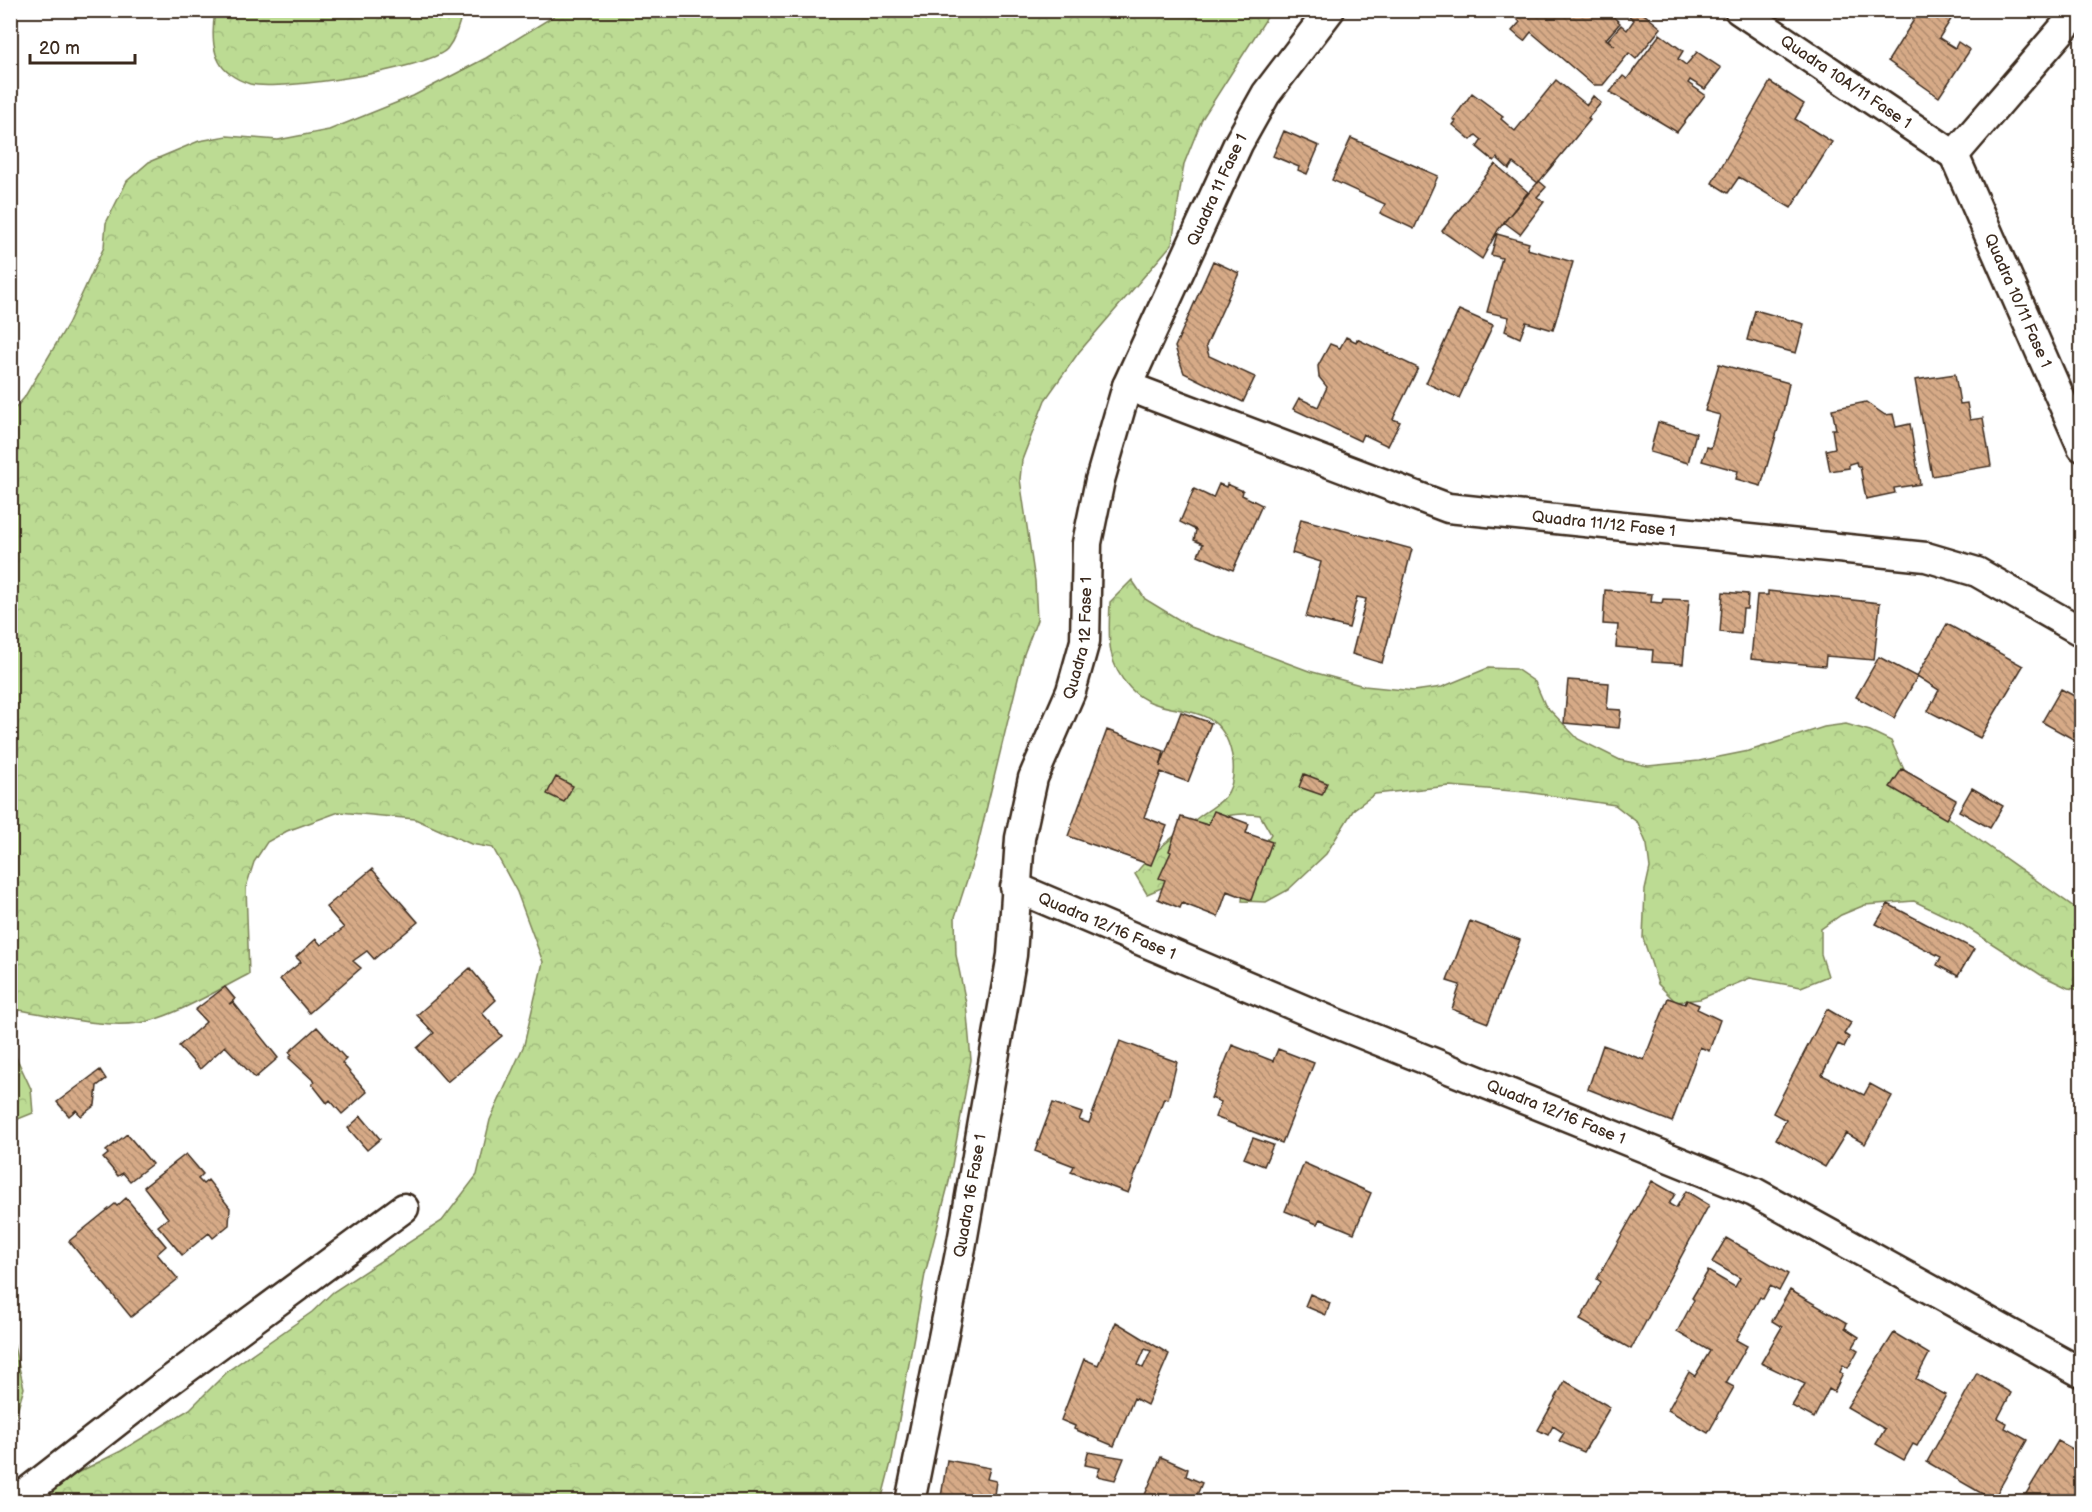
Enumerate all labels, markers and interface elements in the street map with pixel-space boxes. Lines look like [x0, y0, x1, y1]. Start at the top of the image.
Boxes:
scale bar [30, 27, 135, 65]
street label: Quadra 10A/11 Fase 1 [1777, 31, 1915, 133]
text: 20 m [39, 38, 80, 59]
street label: Quadra 11 Fase 1 [1183, 130, 1251, 249]
street label: Quadra 10/11 Fase 1 [1980, 231, 2055, 370]
street label: Quadra 11/12 Fase 1 [1531, 507, 1676, 541]
street label: Quadra 12 Fase 1 [1059, 577, 1096, 702]
street label: Quadra 12/16 Fase 1 [1035, 888, 1179, 964]
street label: Quadra 12/16 Fase 1 [1484, 1076, 1628, 1149]
street label: Quadra 16 Fase 1 [950, 1133, 990, 1259]

